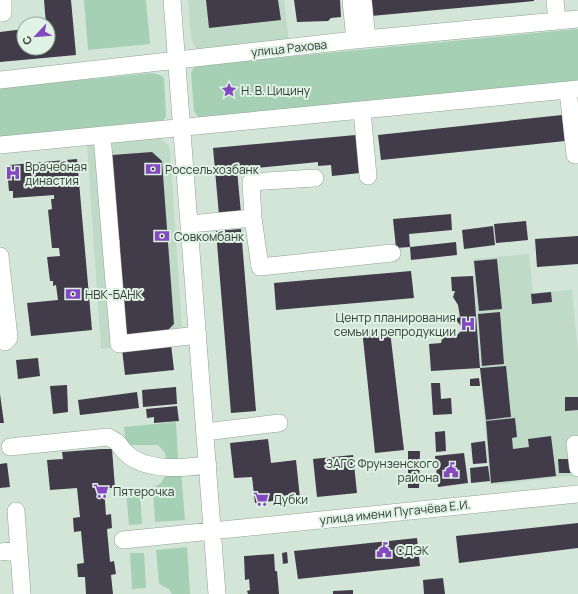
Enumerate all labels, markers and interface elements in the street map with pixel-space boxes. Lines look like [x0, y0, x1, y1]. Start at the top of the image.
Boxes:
north arrow [16, 16, 56, 56]
text: С [18, 34, 35, 48]
street label: улица Рахова [250, 36, 328, 60]
place icon: Н. В. Цицину [220, 81, 238, 99]
place label: Н. В. Цицину [241, 82, 311, 99]
place label: Врачебная династия [25, 158, 87, 189]
bank icon: Россельхозбанк [144, 160, 162, 178]
place label: Россельхозбанк [165, 161, 260, 178]
hospital icon: Врачебная династия [4, 164, 22, 182]
bank icon: Совкомбанк [153, 227, 171, 245]
place label: Совкомбанк [174, 228, 245, 245]
bank icon: НВК-БАНК [64, 285, 82, 303]
place label: НВК-БАНК [85, 286, 144, 303]
place label: Центр планирования семьи и репродукции [334, 309, 456, 340]
hospital icon: Центр планирования семьи и репродукции [459, 315, 477, 333]
place label: ЗАГС Фрунзенского района [326, 455, 439, 486]
public building icon: ЗАГС Фрунзенского района [442, 461, 460, 479]
supermarket icon: Пятерочка [92, 482, 110, 500]
place label: Пятерочка [113, 483, 174, 500]
supermarket icon: Дубки [252, 490, 270, 508]
place label: Дубки [273, 491, 308, 508]
street label: улица имени Пугачёва Е.И. [319, 496, 471, 528]
public building icon: СДЭК [375, 541, 393, 559]
place label: СДЭК [396, 542, 430, 559]

